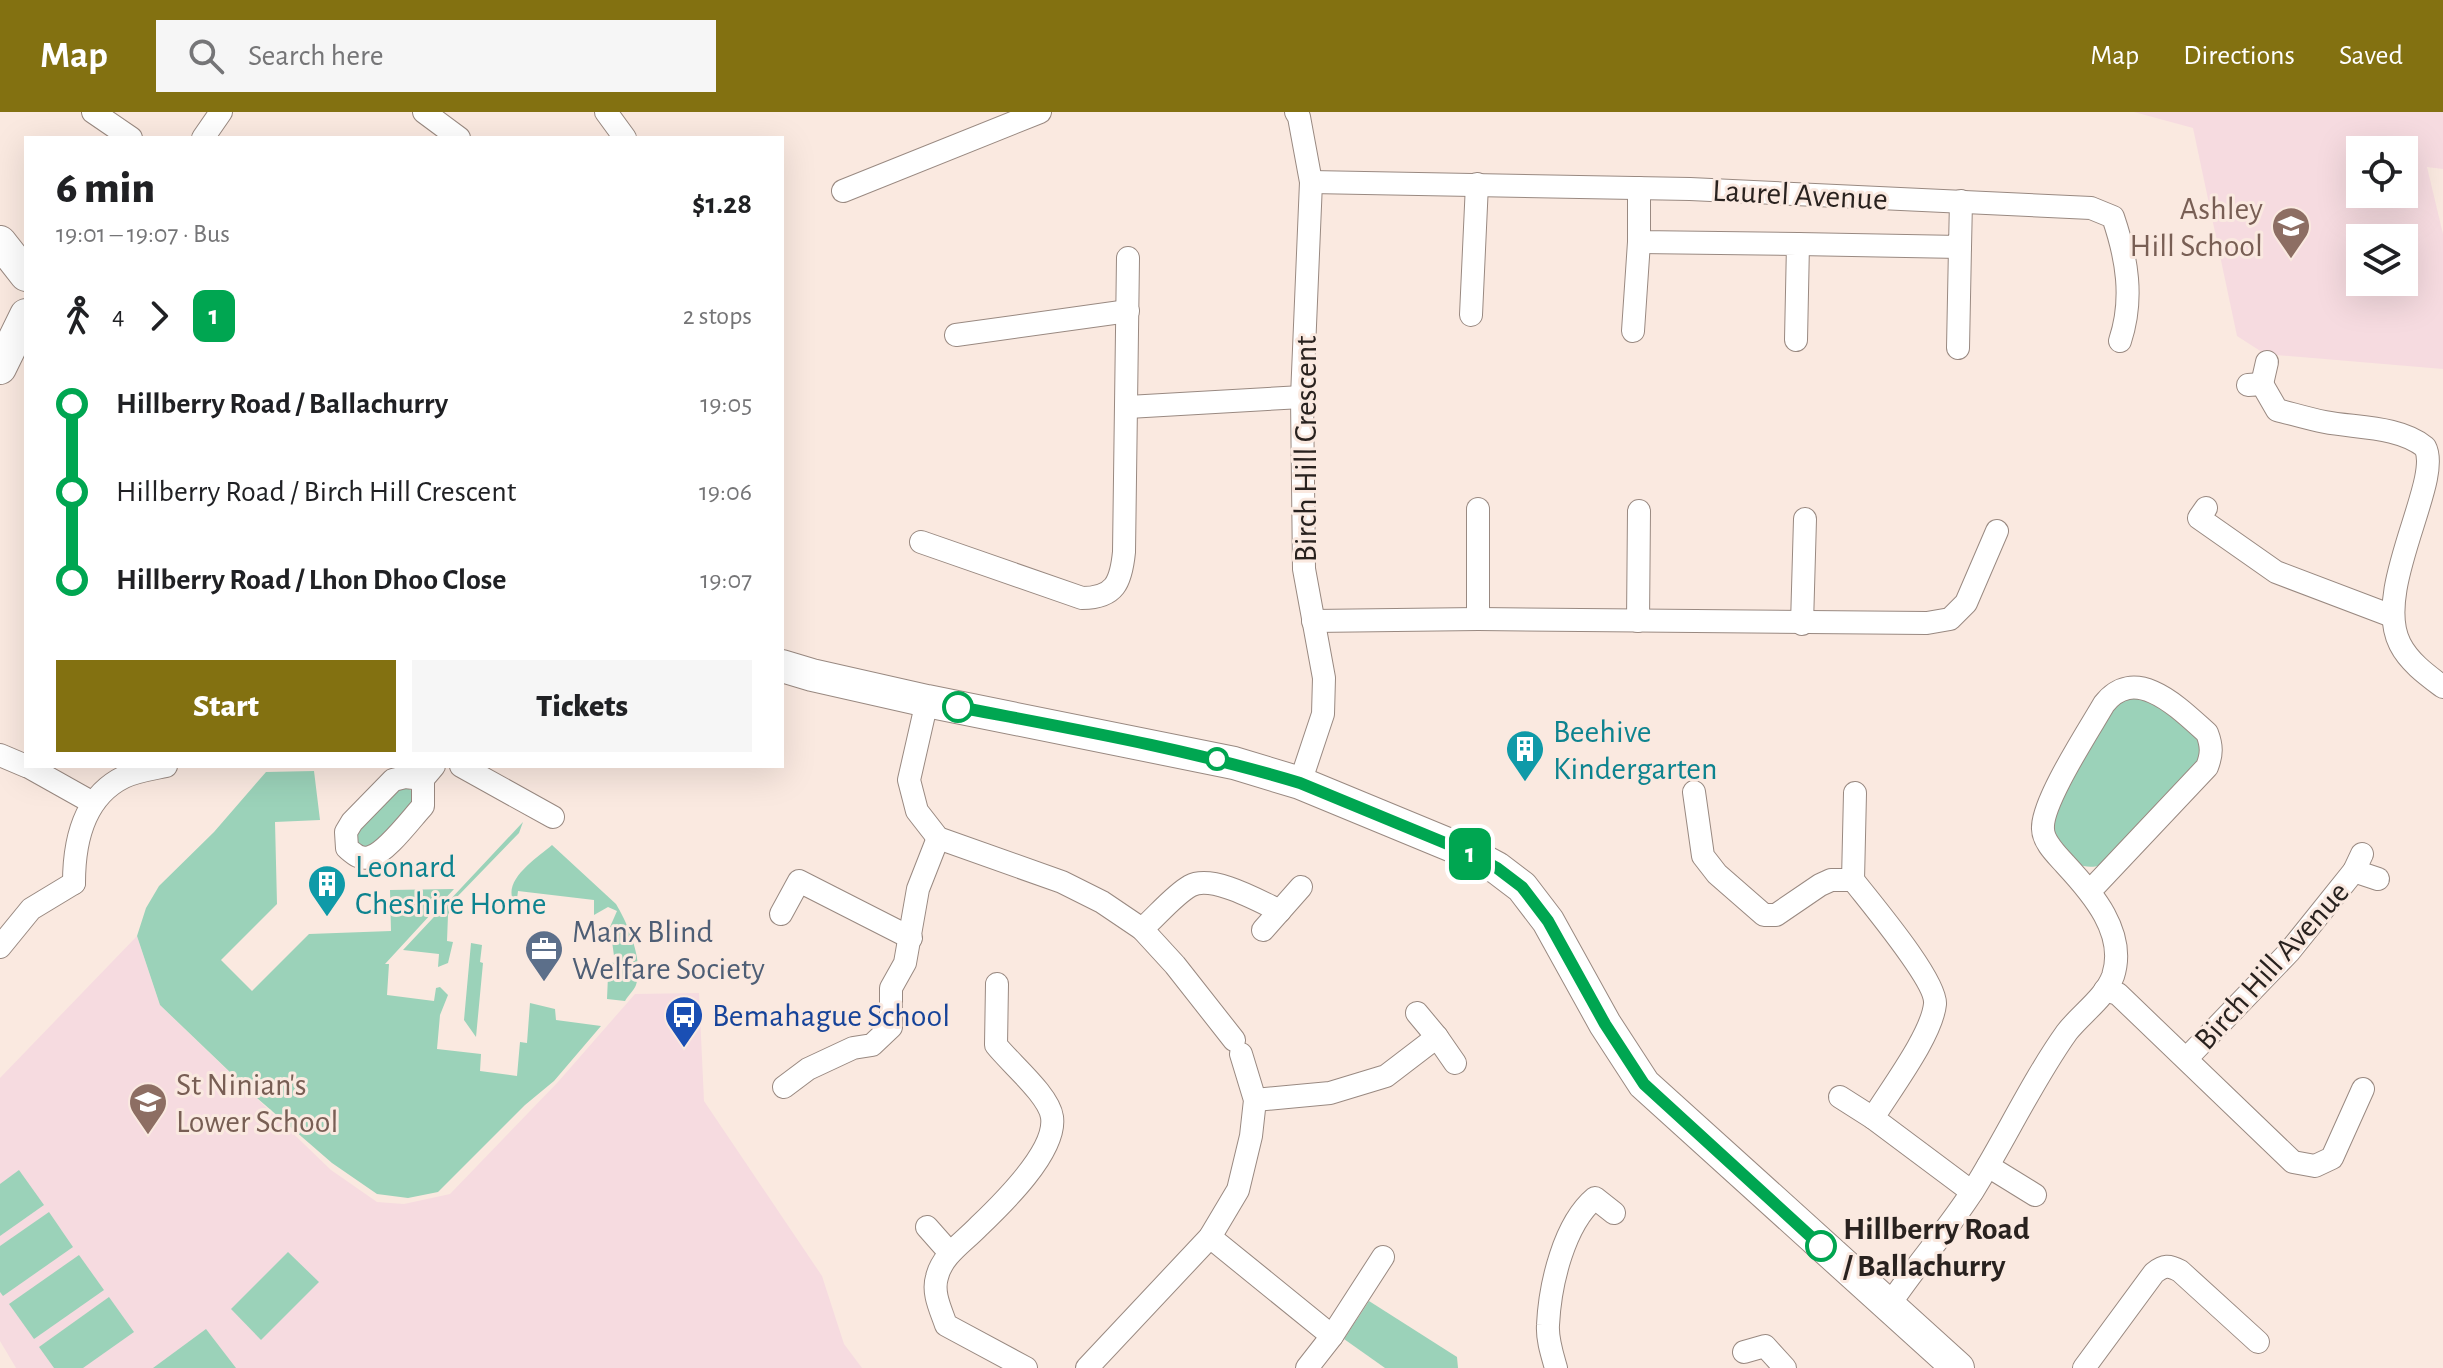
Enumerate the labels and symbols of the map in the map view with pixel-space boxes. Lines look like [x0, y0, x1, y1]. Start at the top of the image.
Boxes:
street label: Laurel Avenue [1711, 174, 1888, 216]
place label: Ashley Hill School [2130, 193, 2263, 262]
school or university icon: Ashley Hill School [2270, 205, 2312, 260]
street label: Birch Hill Crescent [1290, 336, 1322, 562]
unlabelled marker [943, 692, 973, 722]
place label: Beehive Kindergarten [1553, 716, 1717, 785]
building icon: Beehive Kindergarten [1504, 728, 1546, 783]
unlabelled marker [1206, 748, 1228, 770]
line badge: 1 [1444, 828, 1496, 880]
place label: Leonard Cheshire Home [355, 851, 547, 920]
building icon: Leonard Cheshire Home [306, 863, 348, 918]
street label: Birch Hill Avenue [2188, 876, 2355, 1056]
place label: Manx Blind Welfare Society [572, 916, 765, 985]
office icon: Manx Blind Welfare Society [523, 928, 565, 983]
bus stop icon: Bemahague School [663, 994, 705, 1049]
place label: Bemahague School [712, 1000, 950, 1032]
place label: St Ninian's Lower School [176, 1069, 338, 1138]
school or university icon: St Ninian's Lower School [127, 1081, 169, 1136]
place label: Hillberry Road / Ballachurry [1842, 1213, 2030, 1282]
marker: Hillberry Road / Ballachurry [1806, 1231, 1836, 1261]

